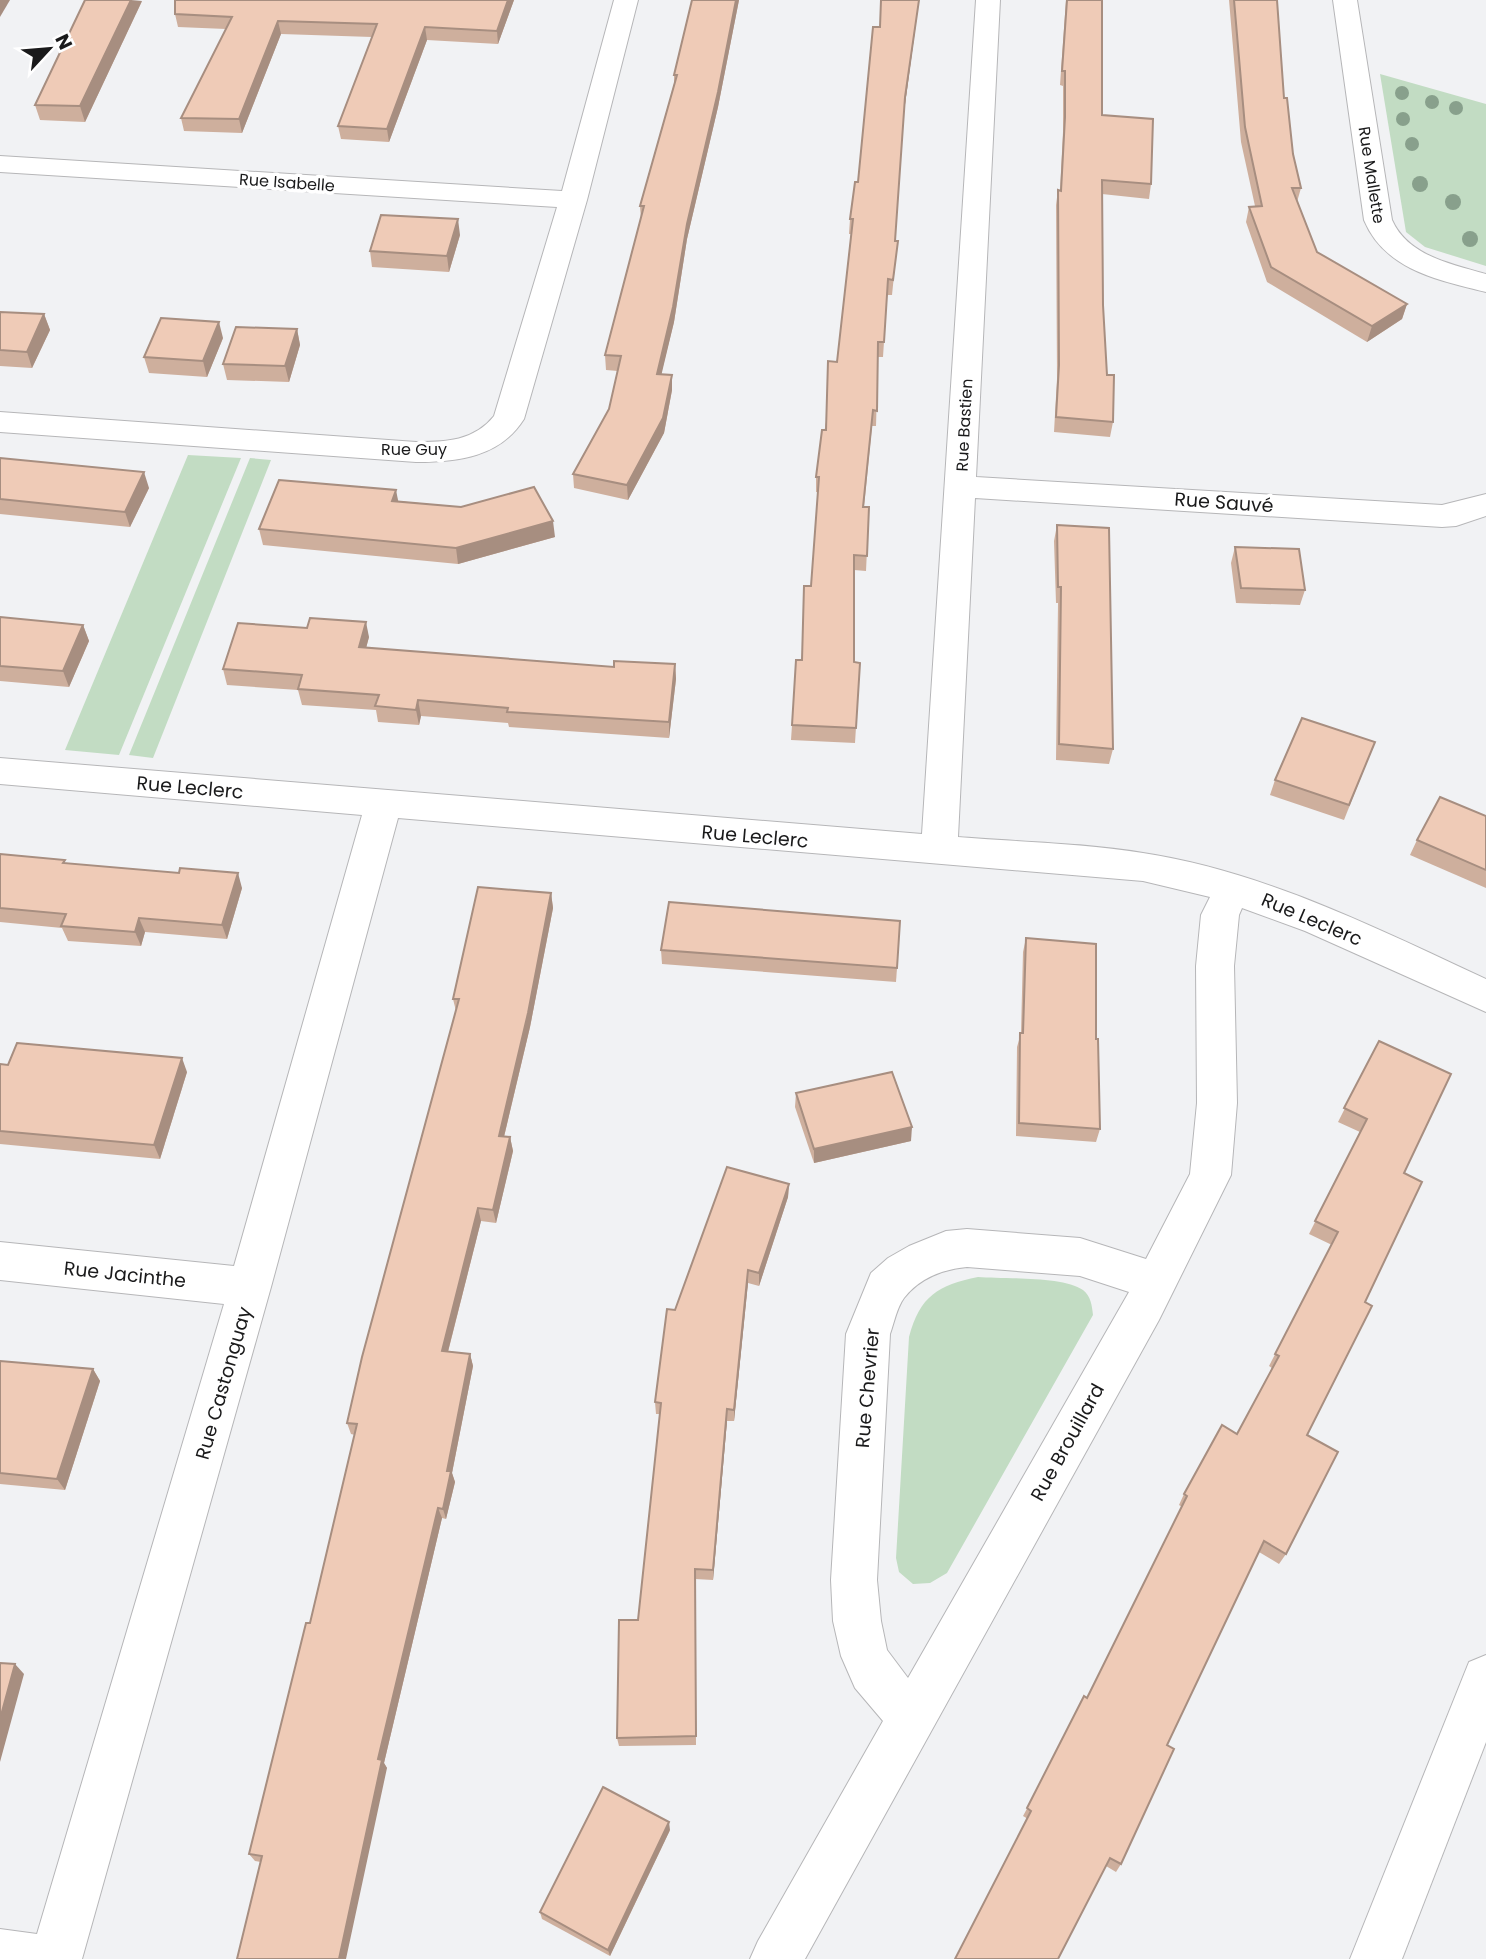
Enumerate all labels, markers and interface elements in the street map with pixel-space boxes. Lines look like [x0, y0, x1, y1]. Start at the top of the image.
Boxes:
north arrow [14, 14, 84, 84]
text: N [49, 29, 79, 54]
street label: Rue Mallette [1352, 125, 1391, 225]
street label: Rue Isabelle [238, 168, 336, 197]
street label: Rue Bastien [951, 378, 978, 472]
street label: Rue Guy [381, 438, 447, 461]
street label: Rue Sauvé [1174, 486, 1274, 519]
street label: Rue Leclerc [135, 769, 245, 806]
street label: Rue Leclerc [700, 818, 810, 855]
street label: Rue Leclerc [1257, 886, 1366, 953]
street label: Rue Jacinthe [63, 1255, 187, 1294]
street label: Rue Castonguay [189, 1303, 258, 1463]
street label: Rue Chevrier [849, 1327, 886, 1449]
street label: Rue Brouillard [1024, 1379, 1111, 1506]

